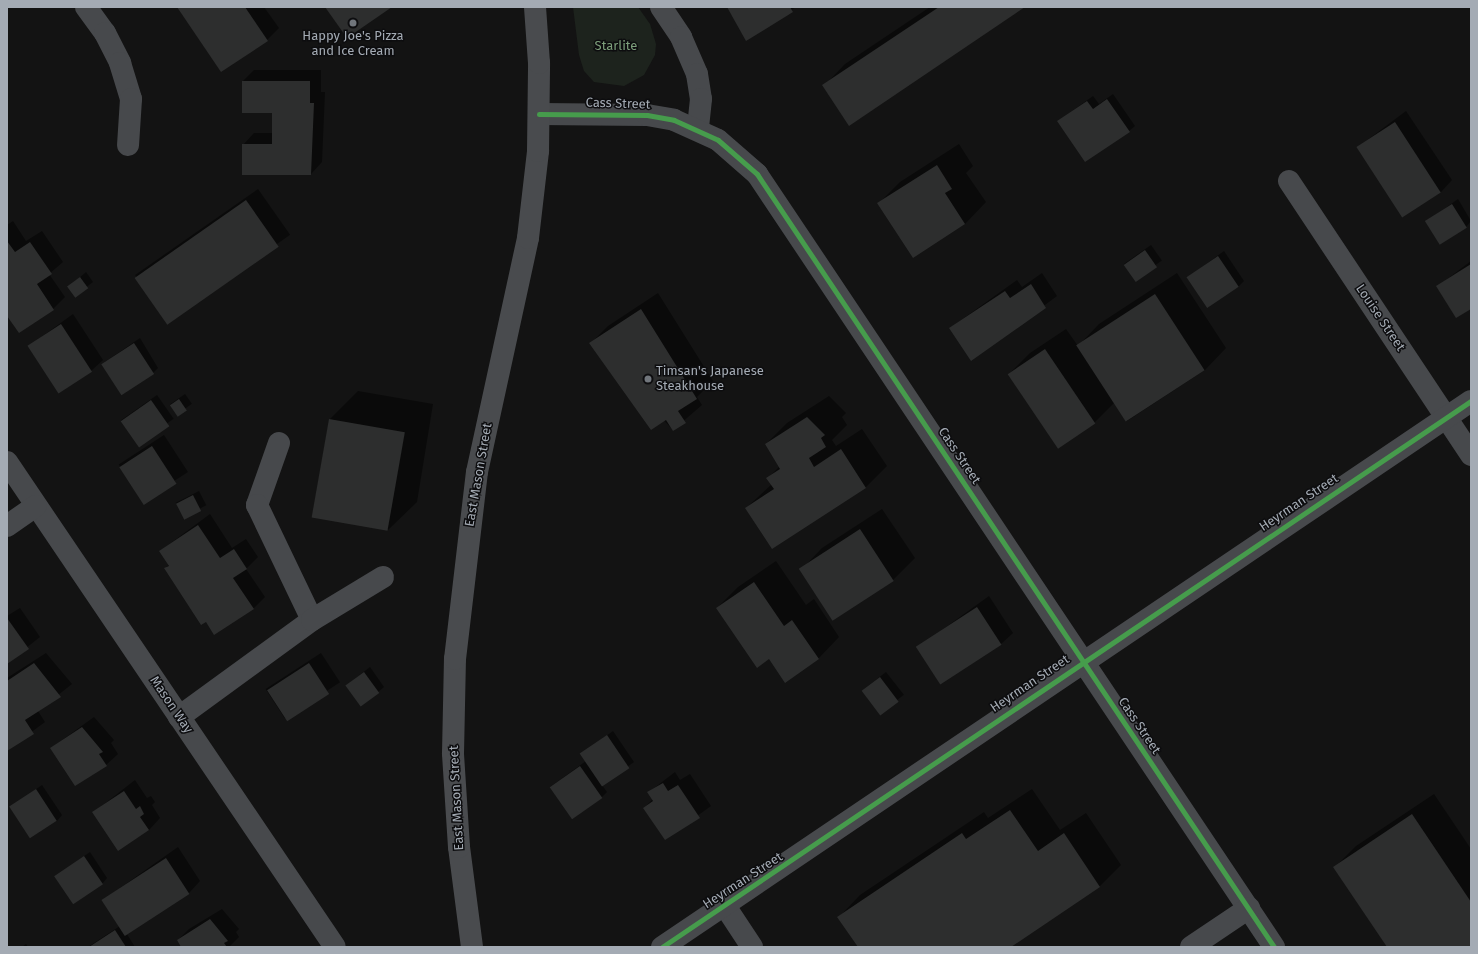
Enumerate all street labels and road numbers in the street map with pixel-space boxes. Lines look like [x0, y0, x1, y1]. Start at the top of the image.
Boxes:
street label: Cass Street [585, 95, 651, 113]
street label: Louise Street [1352, 282, 1408, 354]
street label: East Mason Street [462, 422, 496, 528]
street label: Cass Street [934, 425, 984, 487]
street label: Heyrman Street [1257, 471, 1341, 535]
street label: Heyrman Street [988, 652, 1072, 716]
street label: Mason Way [146, 674, 196, 736]
street label: Cass Street [1114, 695, 1164, 757]
street label: East Mason Street [446, 745, 468, 851]
street label: Heyrman Street [700, 849, 786, 913]

